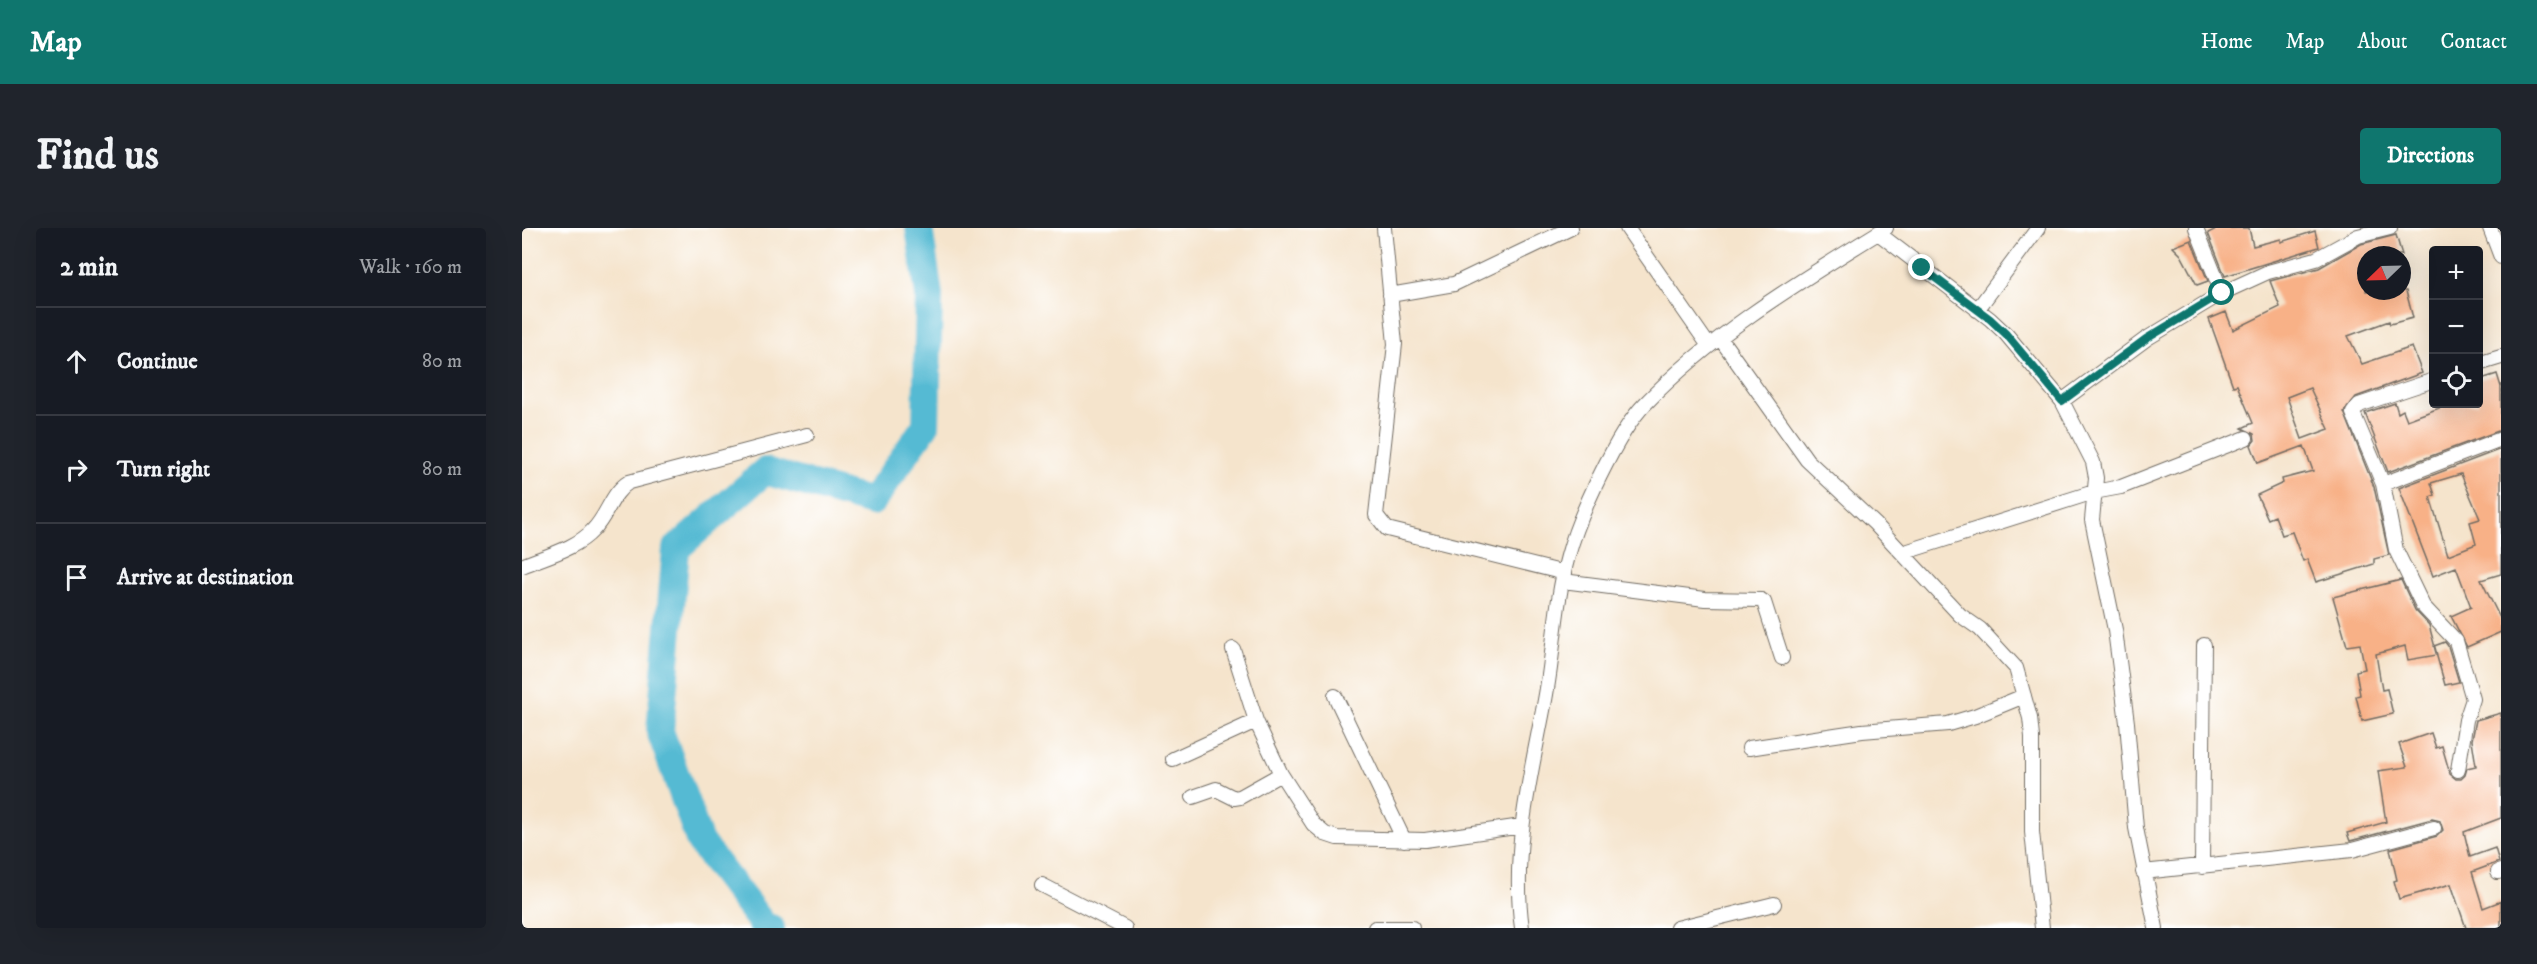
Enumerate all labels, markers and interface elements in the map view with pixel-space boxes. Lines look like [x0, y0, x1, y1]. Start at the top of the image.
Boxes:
text: Map [30, 25, 82, 60]
text: Home [2201, 29, 2253, 55]
text: Map [2286, 29, 2324, 55]
text: About [2357, 29, 2408, 55]
text: Contact [2441, 29, 2507, 55]
button: Directions [2360, 128, 2501, 184]
text: Find us [36, 130, 159, 182]
north arrow [2357, 246, 2411, 300]
map controls [2429, 246, 2483, 408]
button: + [2429, 246, 2483, 300]
text: 2 min [60, 251, 118, 284]
route end [1908, 254, 1934, 280]
text: Walk · 160 m [359, 255, 462, 280]
route start [2208, 279, 2234, 305]
button: − [2429, 300, 2483, 354]
icon: ahead [60, 345, 93, 378]
text: Continue [117, 348, 198, 375]
text: 80 m [422, 349, 462, 374]
button: locate [2429, 354, 2483, 408]
icon: right [60, 453, 93, 486]
text: Turn right [117, 456, 210, 483]
text: 80 m [422, 457, 462, 482]
icon: arrive [60, 561, 93, 594]
text: Arrive at destination [117, 564, 294, 591]

